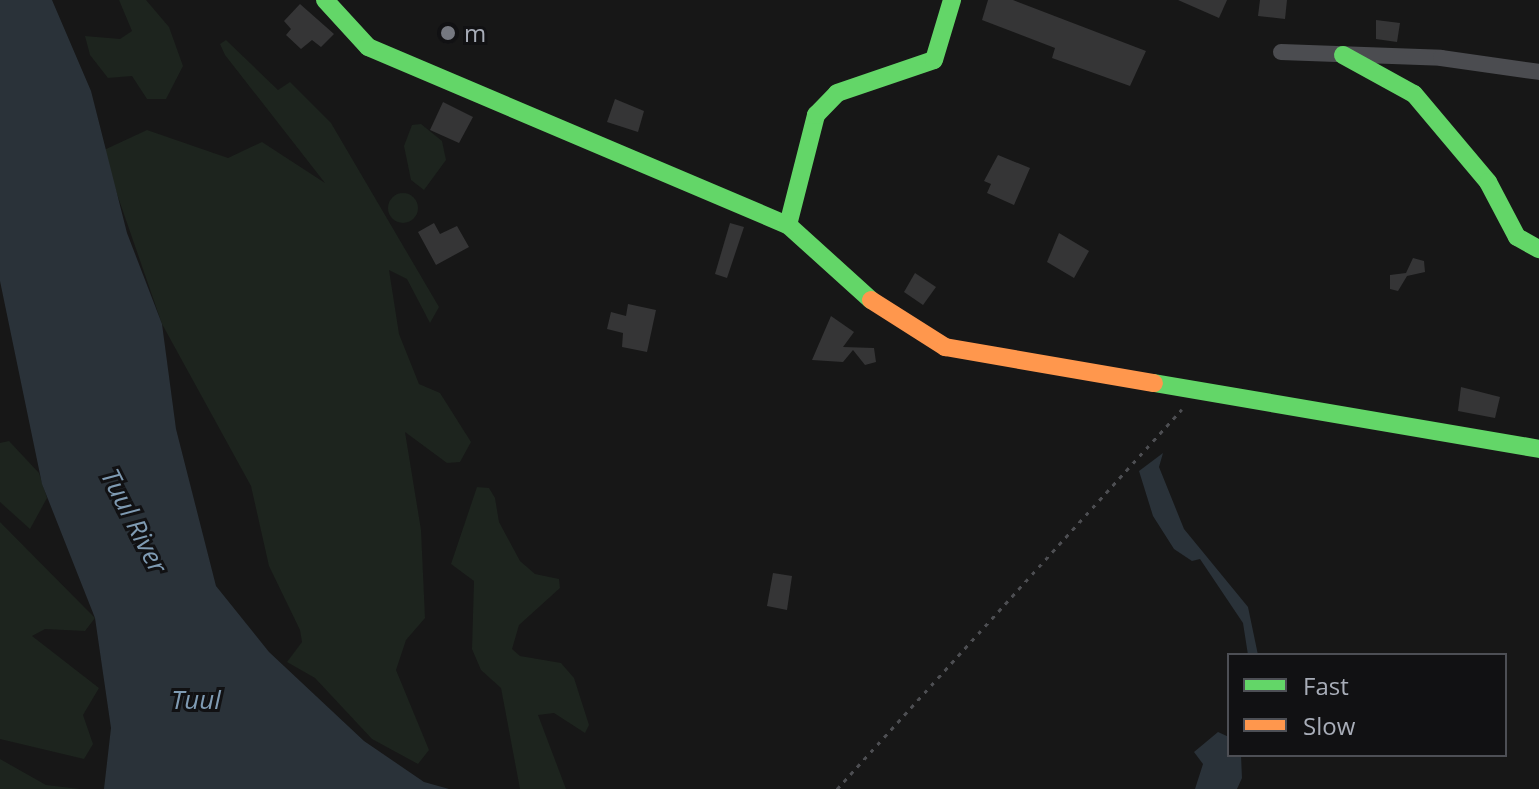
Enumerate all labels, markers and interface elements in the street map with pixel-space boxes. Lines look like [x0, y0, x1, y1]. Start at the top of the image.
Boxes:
place label: m [464, 19, 486, 47]
marker: m [439, 24, 457, 42]
water label: Tuul River [94, 464, 174, 578]
legend [1227, 653, 1507, 757]
text: Fast [1303, 669, 1349, 702]
water label: Tuul [171, 684, 221, 716]
text: Slow [1303, 709, 1355, 742]

